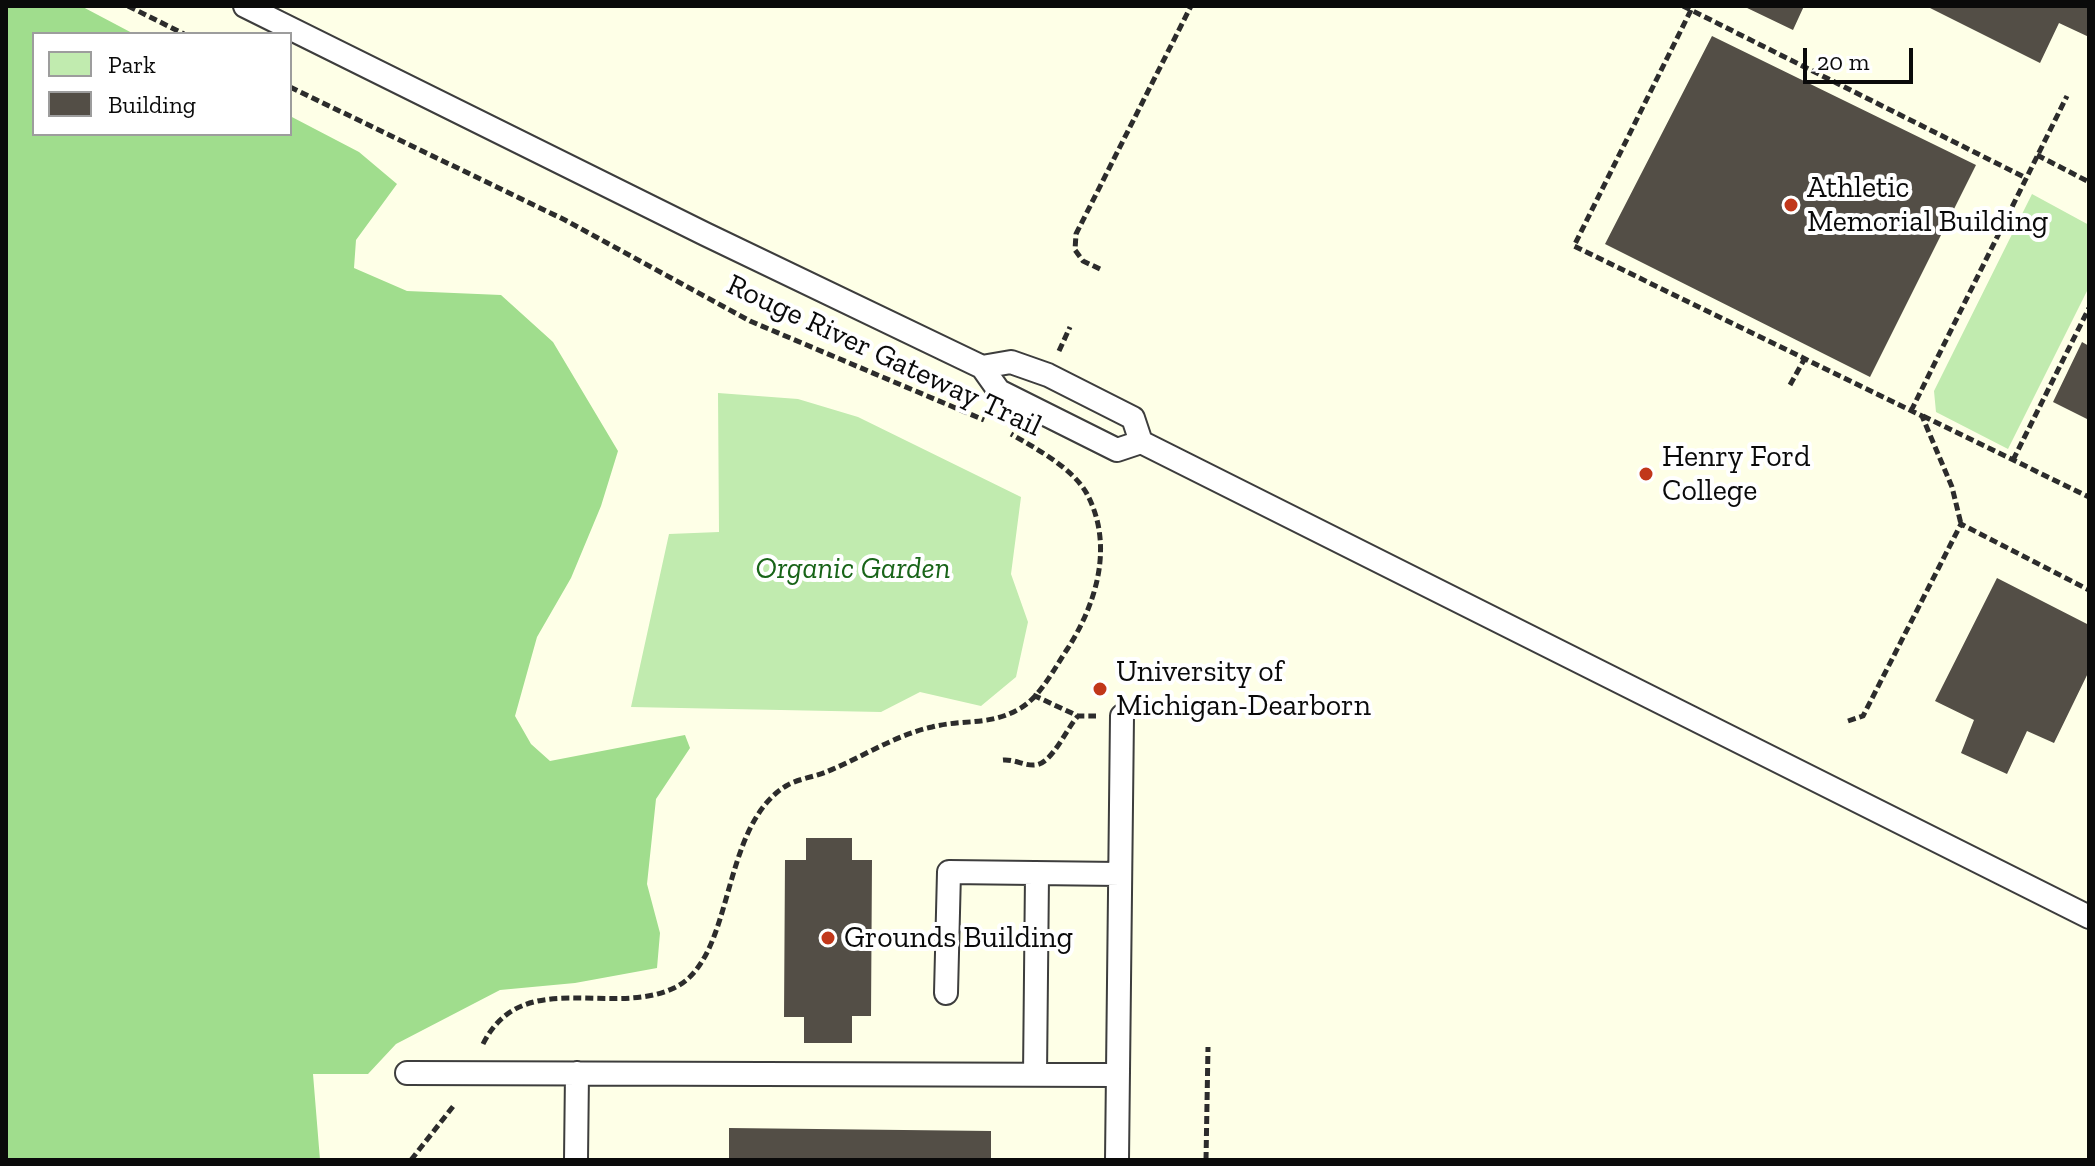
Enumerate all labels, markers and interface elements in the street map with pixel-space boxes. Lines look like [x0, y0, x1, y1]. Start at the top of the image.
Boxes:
legend [32, 32, 292, 136]
scale bar [1807, 32, 1917, 82]
text: 20 m [1817, 47, 1869, 76]
text: Park [108, 50, 156, 79]
text: Building [108, 90, 196, 119]
place label: Athletic Memorial Building [1807, 170, 2048, 240]
marker: Athletic Memorial Building [1782, 196, 1800, 214]
street label: Rouge River Gateway Trail [721, 267, 1047, 445]
place label: Henry Ford College [1662, 439, 1811, 510]
marker: Henry Ford College [1637, 465, 1655, 483]
park label: Organic Garden [756, 551, 950, 587]
place label: University of Michigan-Dearborn [1116, 654, 1371, 724]
marker: University of Michigan-Dearborn [1091, 680, 1109, 698]
place label: Grounds Building [844, 920, 1073, 956]
marker: Grounds Building [819, 929, 837, 947]

